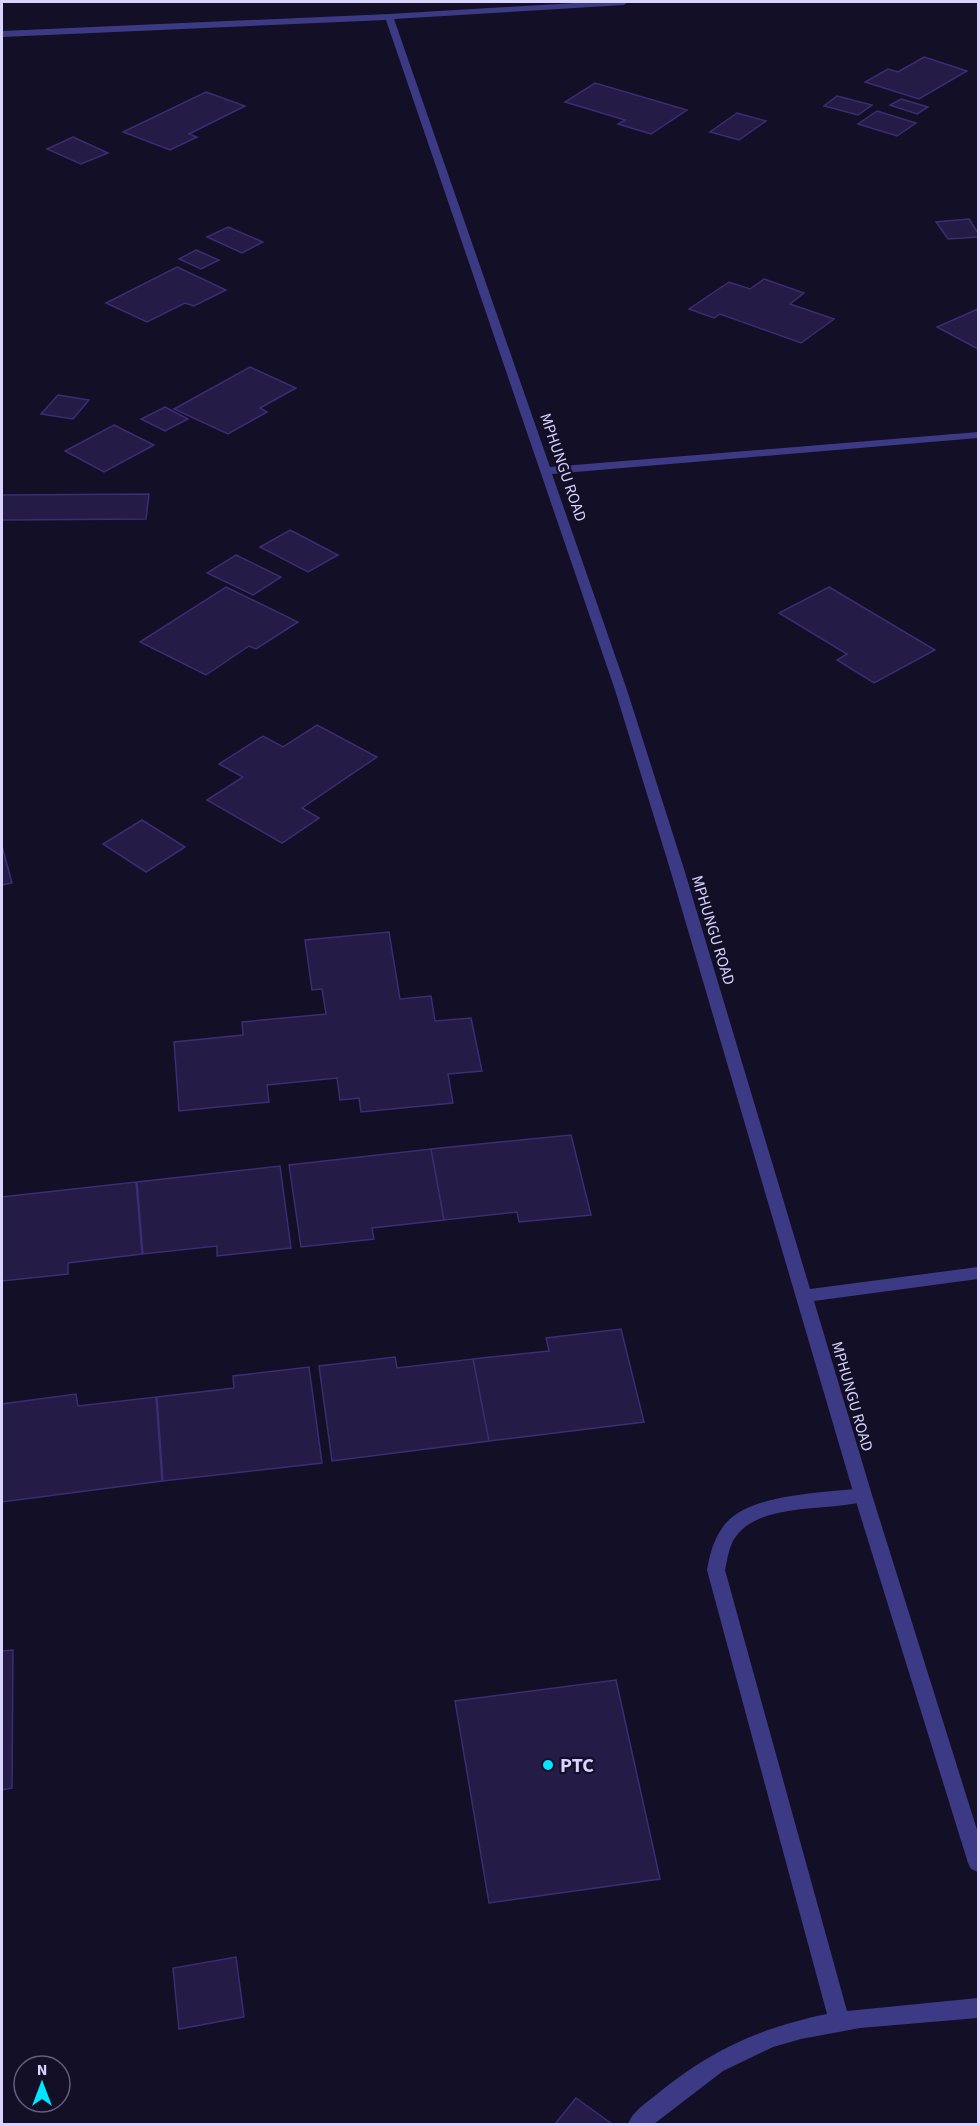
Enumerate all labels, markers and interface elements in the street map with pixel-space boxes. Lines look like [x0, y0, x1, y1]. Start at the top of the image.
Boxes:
street label: MPHUNGU ROAD [534, 410, 592, 525]
street label: MPHUNGU ROAD [686, 873, 740, 988]
street label: MPHUNGU ROAD [826, 1339, 878, 1454]
place label: PTC [560, 1752, 594, 1780]
marker: PTC [541, 1758, 555, 1772]
north arrow [12, 2054, 72, 2114]
text: N [37, 2059, 47, 2081]

